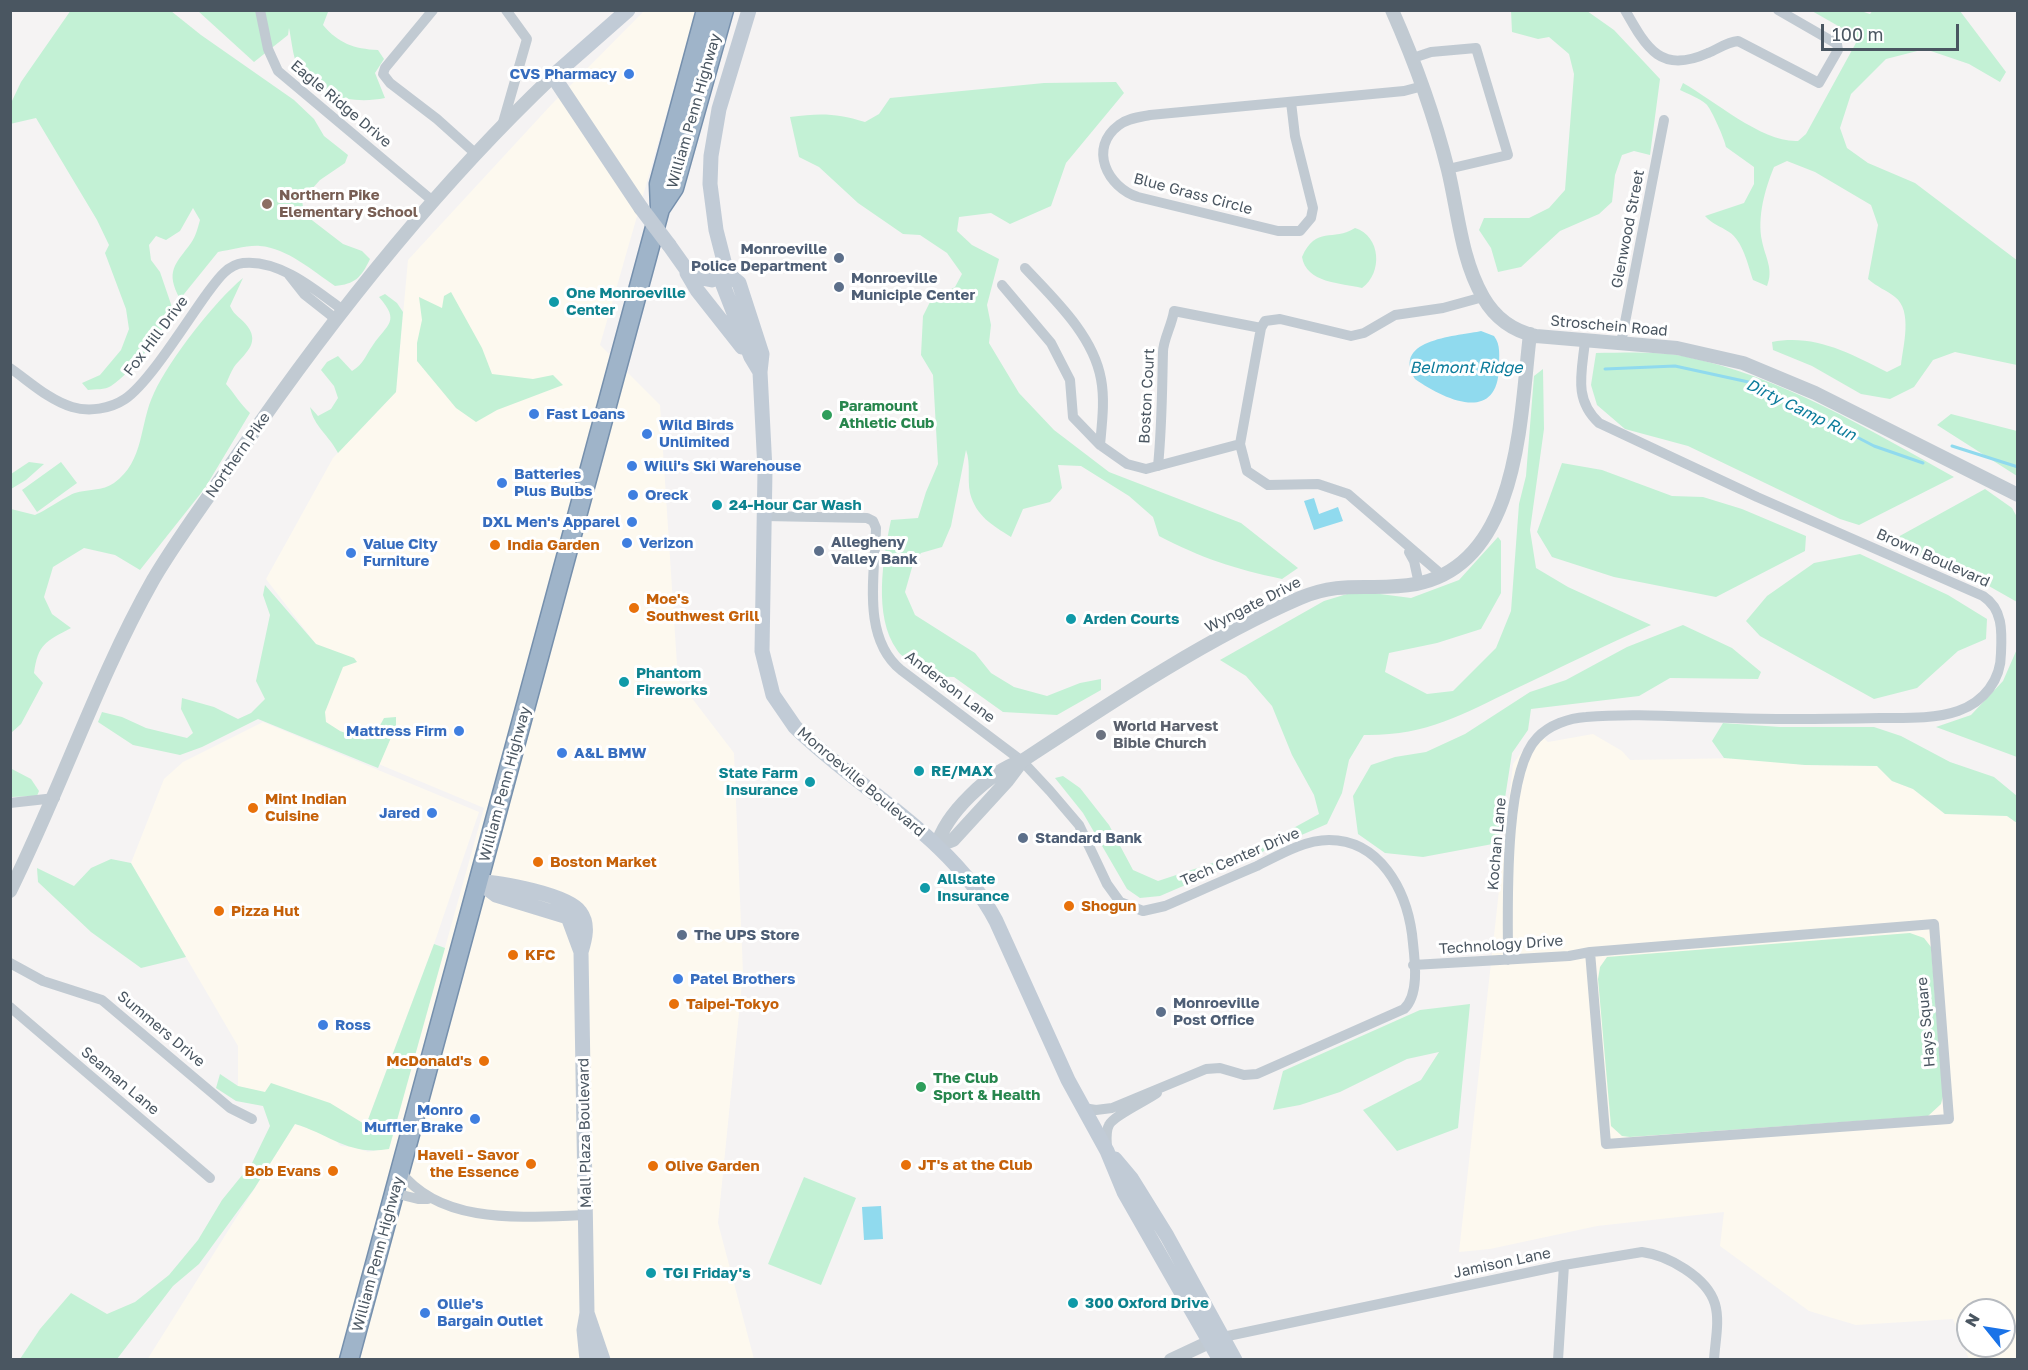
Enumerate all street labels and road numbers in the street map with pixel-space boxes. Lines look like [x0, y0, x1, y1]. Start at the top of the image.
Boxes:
street label: William Penn Highway [663, 31, 725, 191]
street label: Eagle Ridge Drive [287, 57, 395, 151]
street label: Glenwood Street [1608, 168, 1648, 290]
street label: Blue Grass Circle [1132, 169, 1254, 219]
street label: Fox Hill Drive [120, 292, 192, 380]
street label: Stroschein Road [1550, 312, 1668, 340]
street label: Boston Court [1136, 348, 1158, 444]
street label: Northern Pike [202, 409, 274, 501]
street label: Brown Boulevard [1873, 525, 1993, 591]
street label: Wyngate Drive [1202, 573, 1304, 637]
street label: Anderson Lane [901, 647, 999, 727]
street label: William Penn Highway [476, 704, 534, 864]
street label: Monroeville Boulevard [794, 723, 928, 841]
street label: Kochan Lane [1484, 797, 1510, 891]
street label: Tech Center Drive [1178, 824, 1302, 890]
street label: Technology Drive [1438, 932, 1564, 958]
street label: Hays Square [1913, 976, 1939, 1068]
street label: Summers Drive [114, 987, 208, 1071]
street label: Seaman Lane [77, 1043, 163, 1119]
street label: Mall Plaza Boulevard [575, 1058, 595, 1208]
street label: William Penn Highway [349, 1174, 407, 1334]
street label: Jamison Lane [1452, 1244, 1552, 1282]

